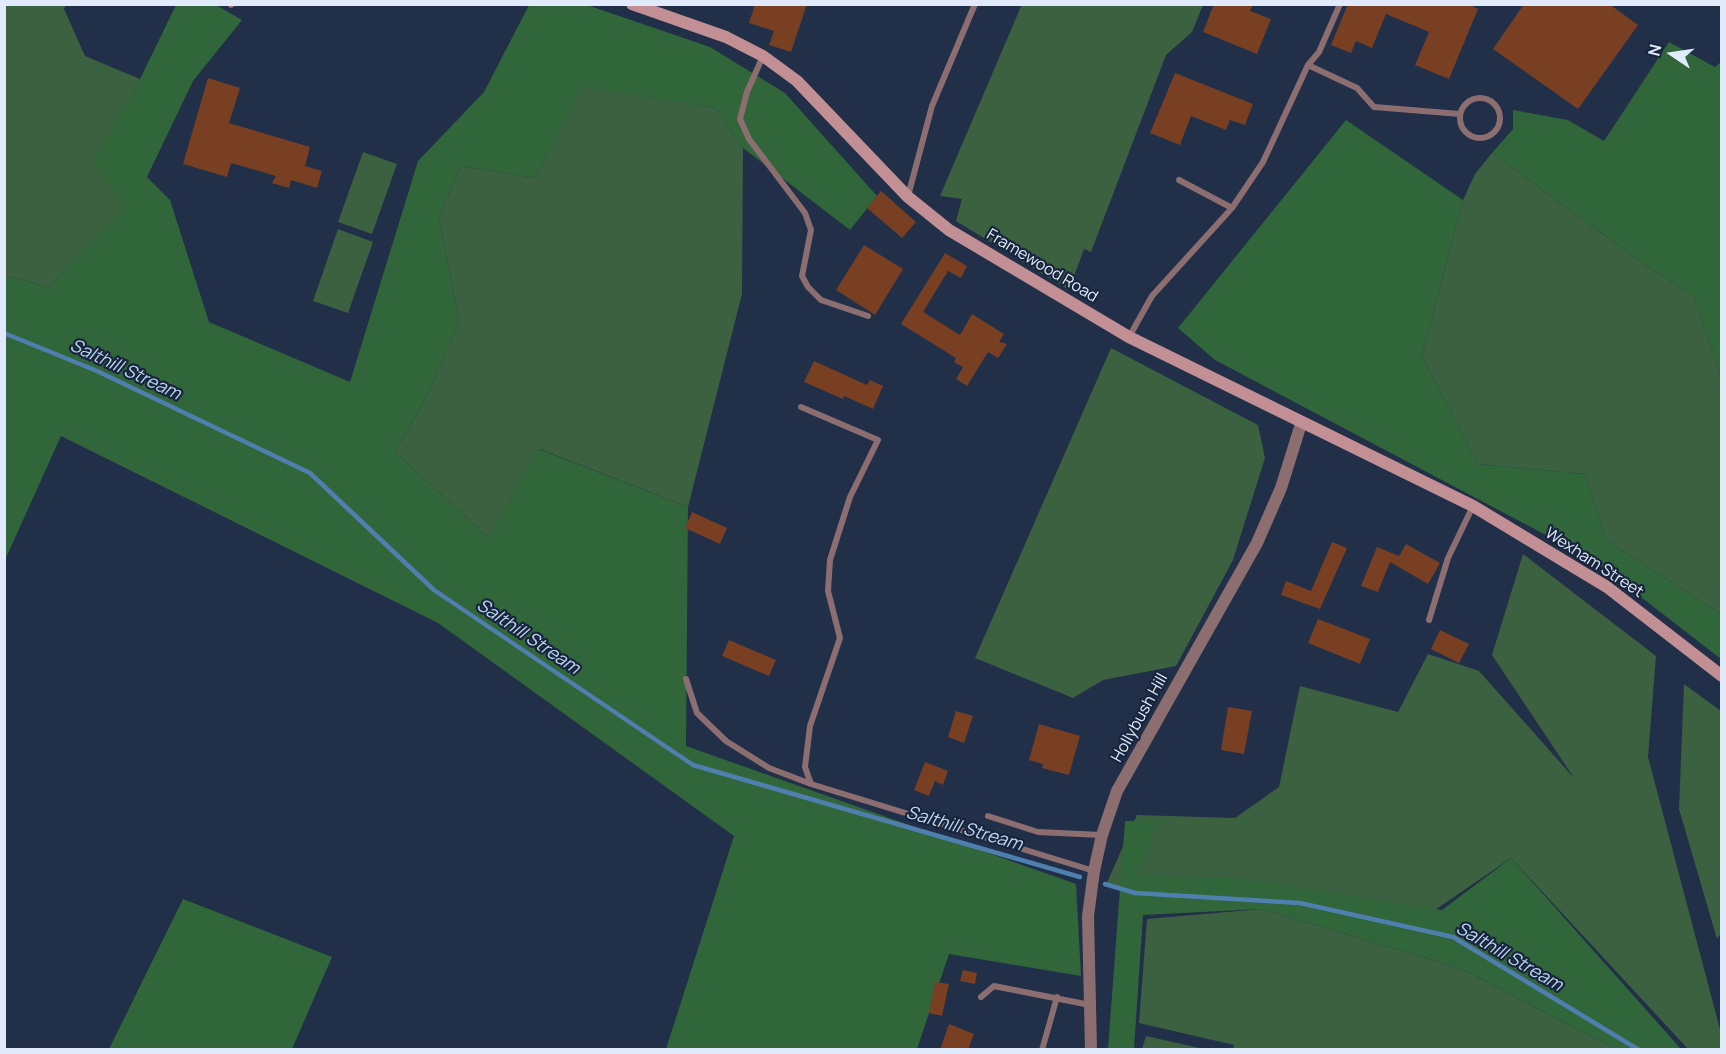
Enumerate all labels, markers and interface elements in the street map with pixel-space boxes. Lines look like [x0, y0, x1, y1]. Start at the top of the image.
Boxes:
north arrow [1642, 24, 1702, 84]
text: N [1642, 42, 1666, 58]
street label: Framewood Road [983, 225, 1101, 307]
water label: Salthill Stream [66, 335, 184, 405]
street label: Wexham Street [1541, 524, 1647, 602]
water label: Salthill Stream [472, 595, 584, 679]
street label: Hollybush Hill [1108, 670, 1172, 766]
water label: Salthill Stream [904, 802, 1024, 856]
water label: Salthill Stream [1452, 918, 1566, 996]

